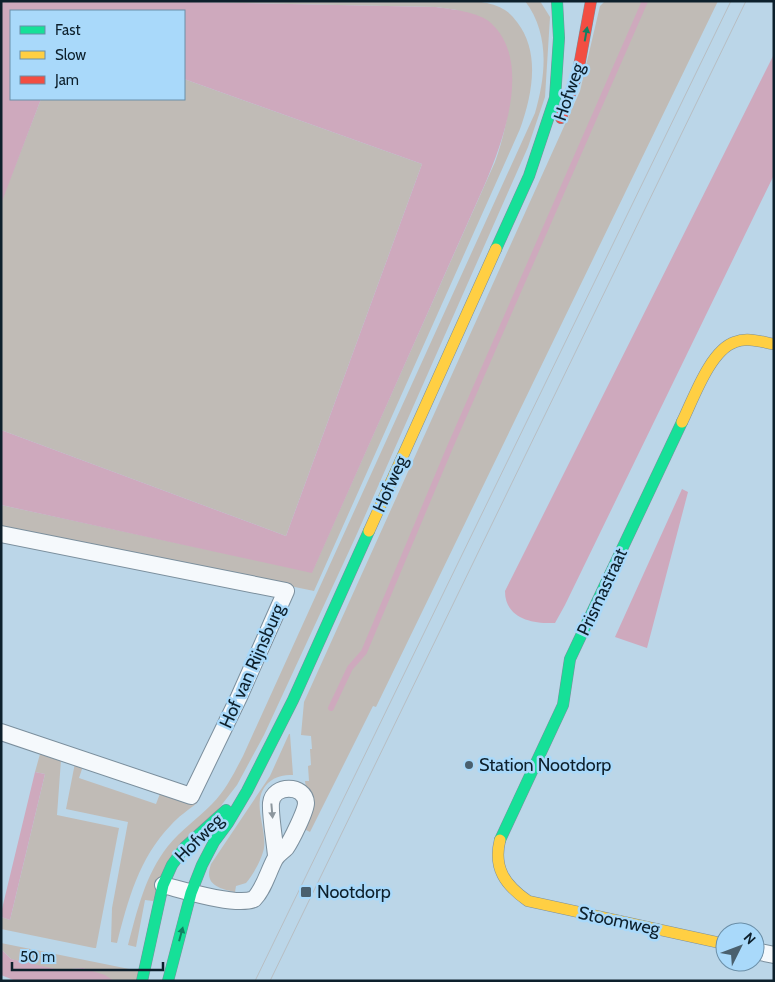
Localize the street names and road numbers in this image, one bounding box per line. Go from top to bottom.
street label: Hofweg [549,59,589,124]
street label: Hofweg [368,451,413,516]
street label: Prismastraat [572,545,632,639]
street label: Hof van Rijnsburg [215,600,290,732]
street label: Hofweg [170,809,228,867]
street label: Stoomweg [576,902,663,941]

